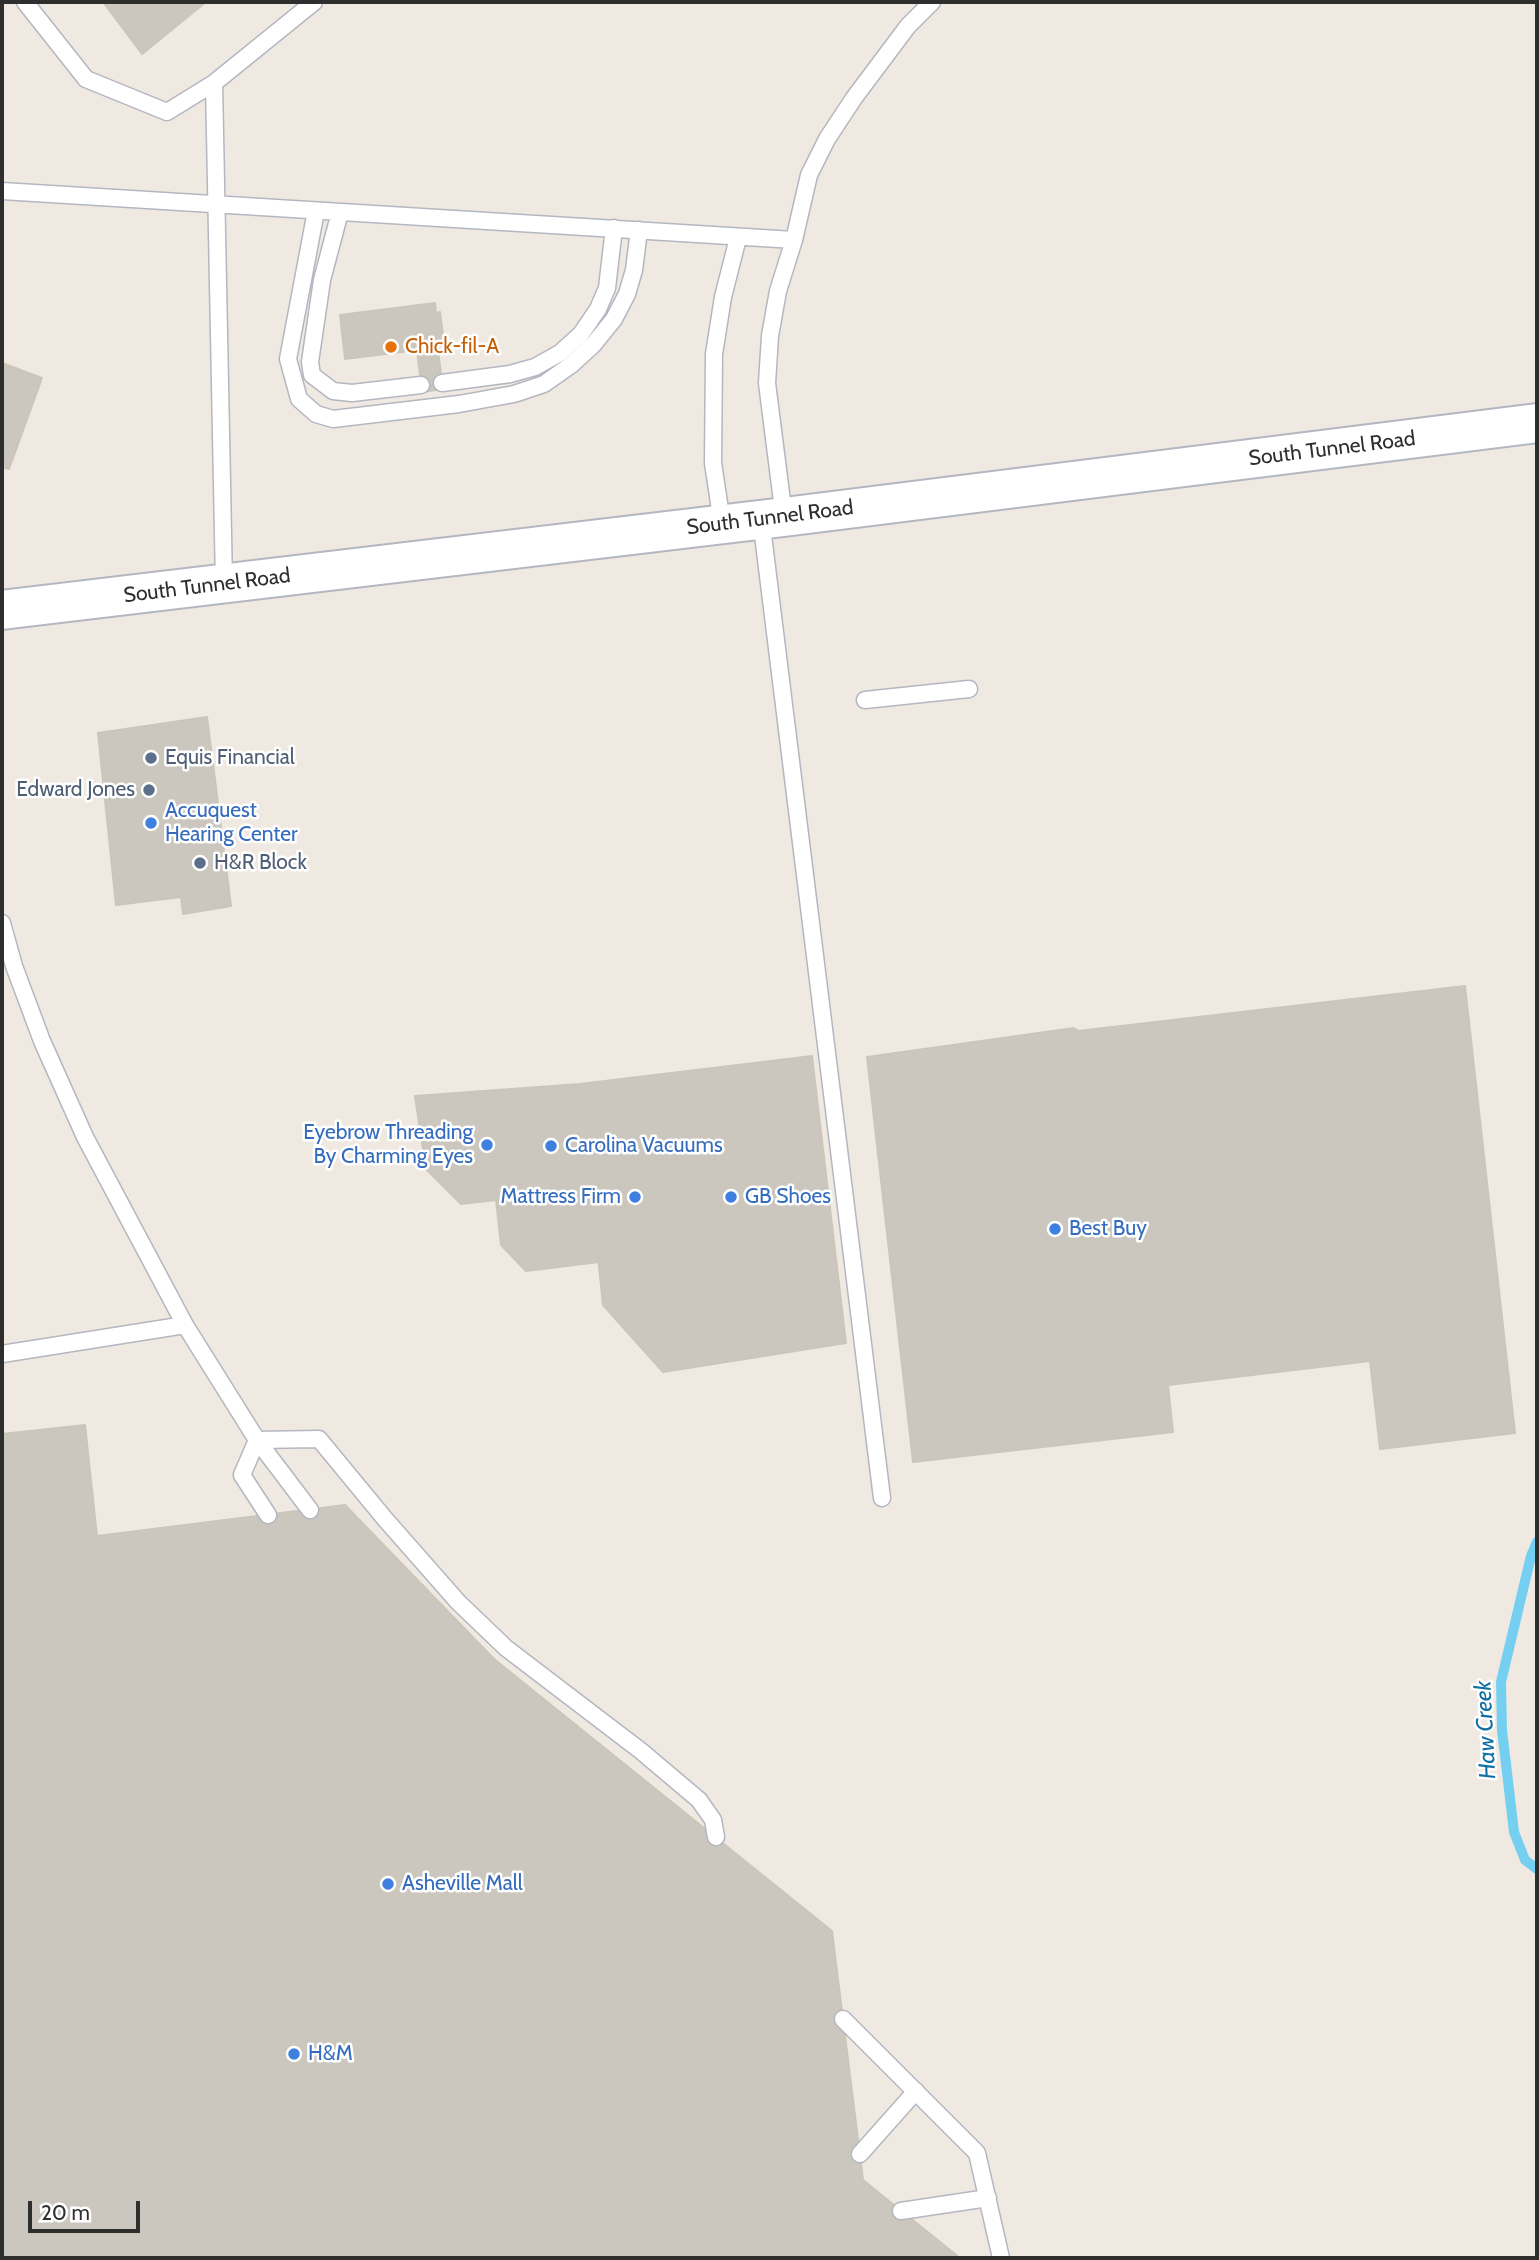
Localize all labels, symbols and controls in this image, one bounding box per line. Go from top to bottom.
place label: Chick-fil-A [405,334,499,360]
marker: Chick-fil-A [383,339,399,355]
street label: South Tunnel Road [1247,426,1417,472]
street label: South Tunnel Road [685,495,855,541]
street label: South Tunnel Road [122,563,292,609]
place label: Equis Financial [165,745,295,771]
marker: Equis Financial [143,750,159,766]
place label: Edward Jones [16,777,135,803]
marker: Edward Jones [141,782,157,798]
place label: Accuquest Hearing Center [165,798,298,848]
marker: Accuquest Hearing Center [143,815,159,831]
place label: H&R Block [214,850,307,876]
marker: H&R Block [192,855,208,871]
place label: Eyebrow Threading By Charming Eyes [303,1120,473,1170]
place label: Carolina Vacuums [565,1133,723,1159]
marker: Eyebrow Threading By Charming Eyes [479,1137,495,1153]
marker: Carolina Vacuums [543,1138,559,1154]
place label: Mattress Firm [500,1184,621,1210]
place label: GB Shoes [745,1184,831,1210]
marker: Mattress Firm [627,1189,643,1205]
marker: GB Shoes [723,1189,739,1205]
place label: Best Buy [1069,1216,1147,1242]
marker: Best Buy [1047,1221,1063,1237]
water label: Haw Creek [1470,1680,1502,1780]
place label: Asheville Mall [402,1871,523,1897]
marker: Asheville Mall [380,1876,396,1892]
place label: H&M [308,2041,353,2067]
marker: H&M [286,2046,302,2062]
scale bar [32,2186,144,2230]
text: 20 m [41,2200,90,2225]

